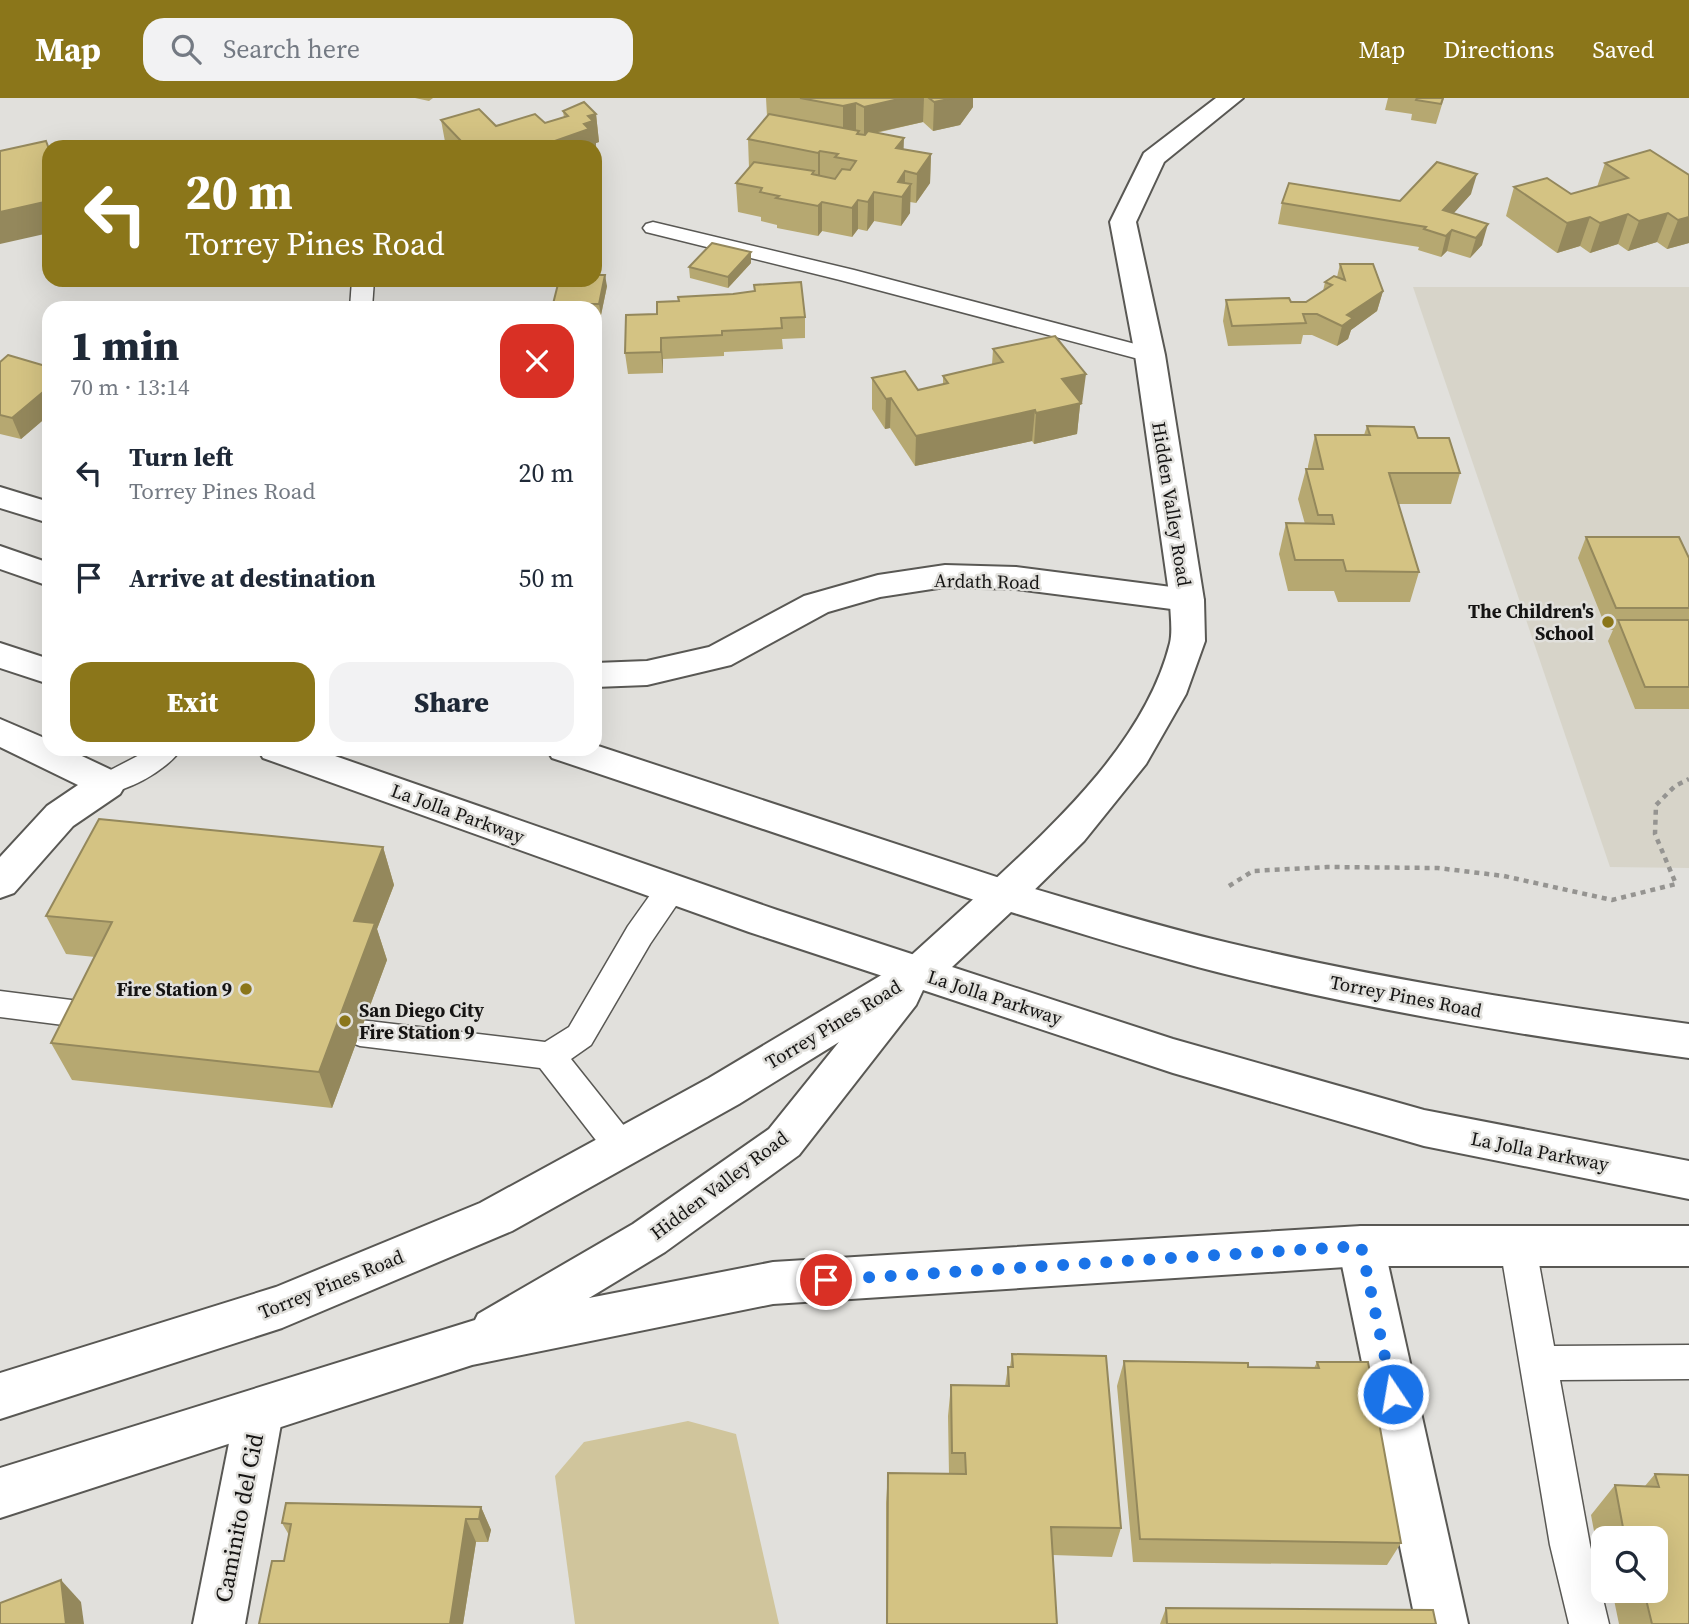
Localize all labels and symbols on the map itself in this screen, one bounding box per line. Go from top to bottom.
street label: Hidden Valley Road [1146,420,1198,588]
street label: Ardath Road [934,567,1040,595]
place label: The Children's School [1468,598,1594,646]
marker: The Children's School [1600,614,1616,630]
street label: La Jolla Parkway [388,777,528,849]
street label: La Jolla Parkway [924,963,1066,1031]
street label: Torrey Pines Road [1328,969,1484,1024]
street label: Torrey Pines Road [760,973,906,1075]
place label: Fire Station 9 [116,976,232,1002]
marker: Fire Station 9 [238,981,254,997]
place label: San Diego City Fire Station 9 [359,997,485,1045]
marker: San Diego City Fire Station 9 [337,1013,353,1029]
street label: Hidden Valley Road [645,1124,793,1245]
street label: La Jolla Parkway [1469,1125,1611,1177]
street label: Torrey Pines Road [255,1243,408,1325]
pin [796,1250,856,1310]
position arrow [1356,1357,1430,1431]
street label: Caminito del Cid [207,1431,271,1605]

